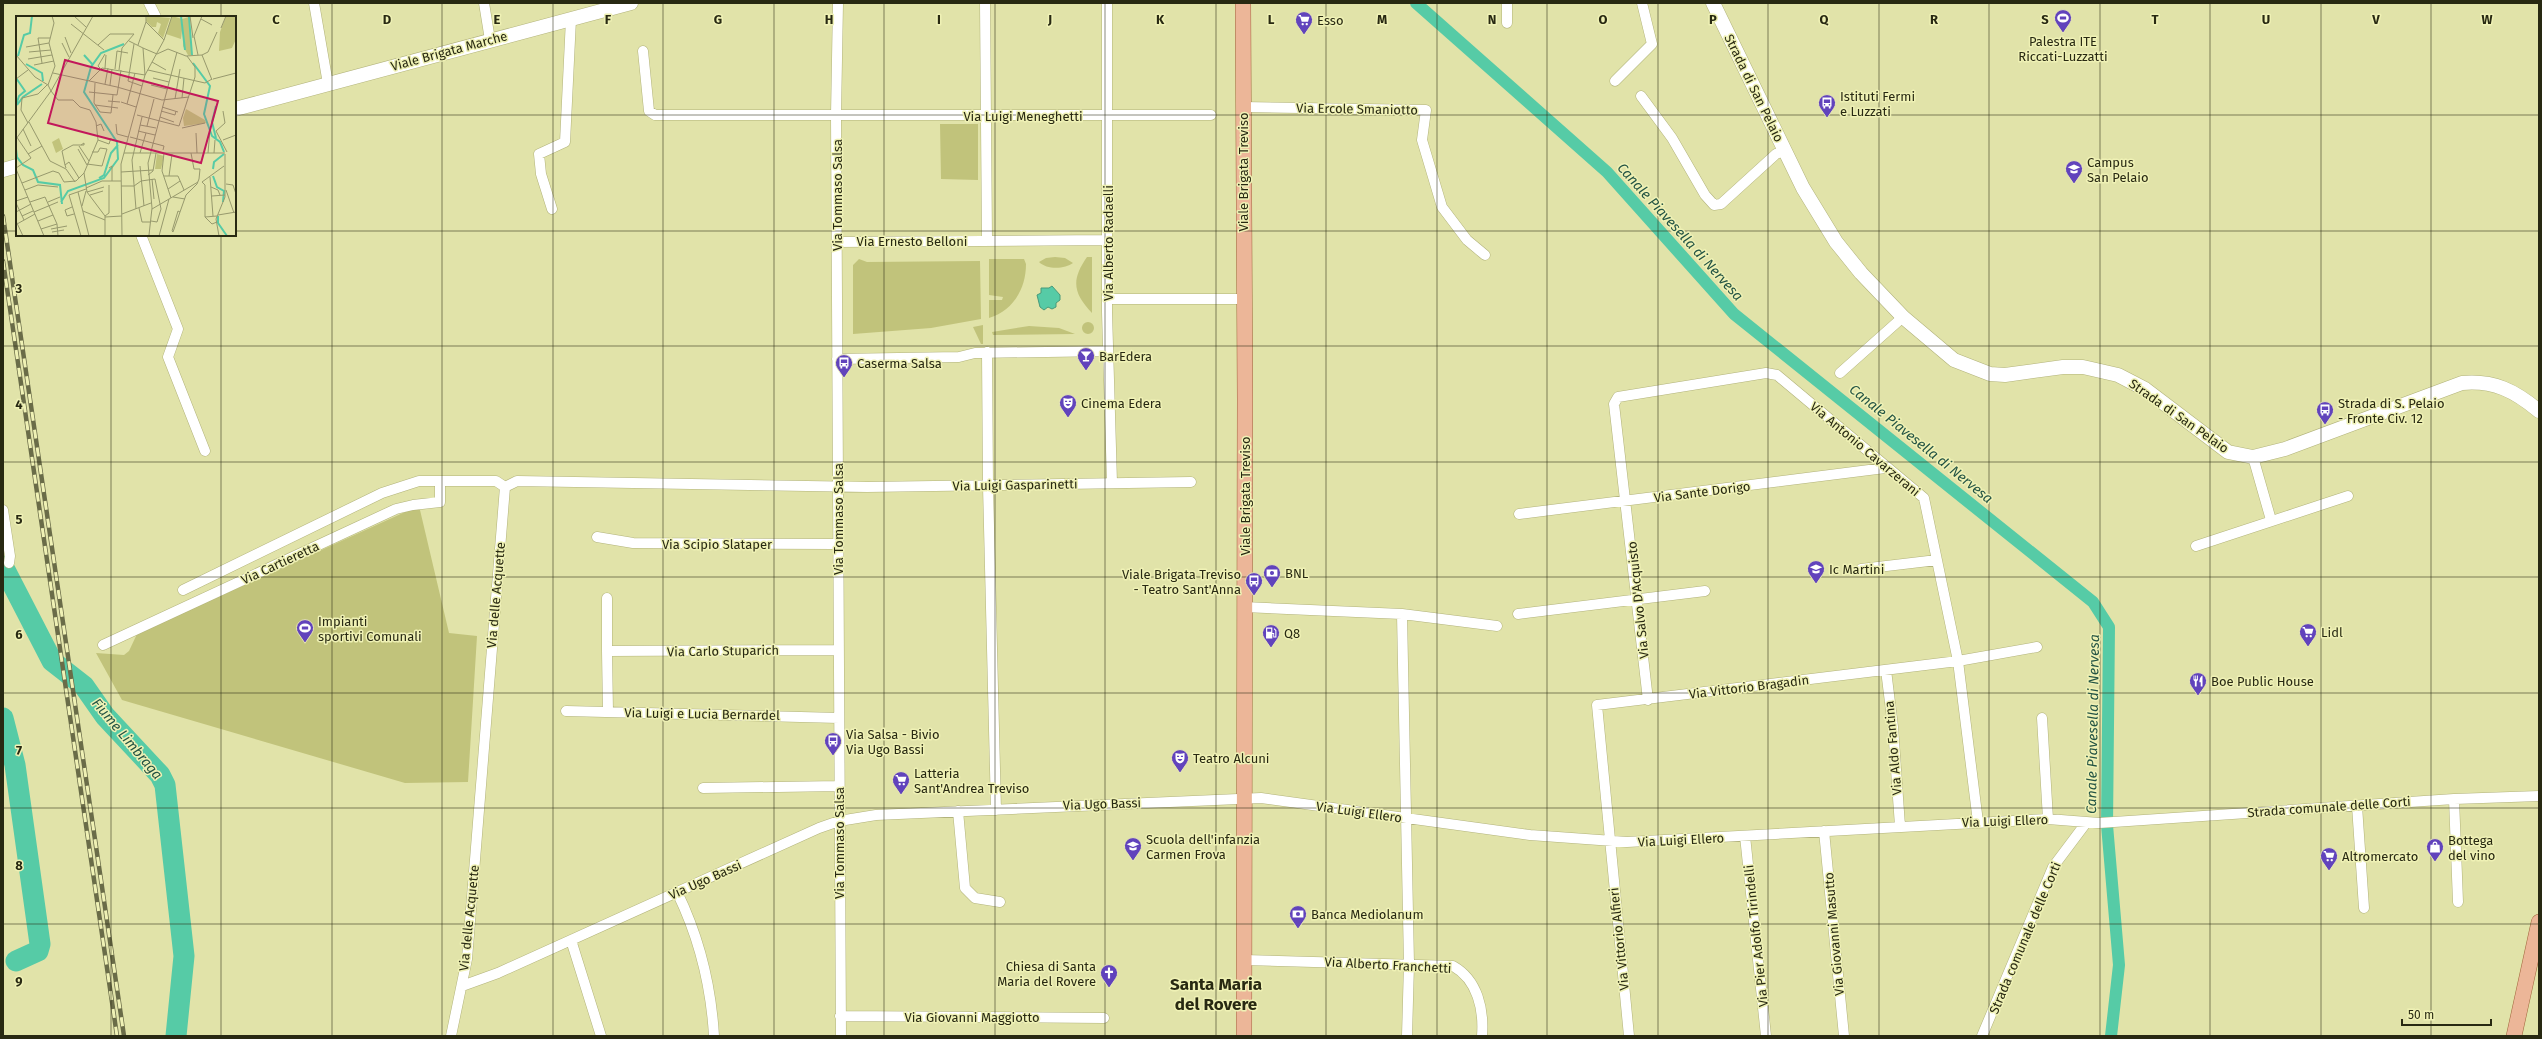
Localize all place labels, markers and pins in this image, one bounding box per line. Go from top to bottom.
sports icon: Palestra ITE Riccati-Luzzatti [2053,8,2073,33]
supermarket icon: Esso [1294,10,1314,35]
place label: Esso [1317,13,1344,28]
place label: Palestra ITE Riccati-Luzzatti [2018,34,2108,64]
place label: Istituti Fermi e Luzzati [1840,89,1915,119]
bus stop icon: Istituti Fermi e Luzzati [1817,93,1837,118]
place label: Campus San Pelaio [2087,155,2149,185]
school or university icon: Campus San Pelaio [2064,159,2084,184]
bar icon: BarEdera [1076,346,1096,371]
place label: BarEdera [1099,349,1152,364]
bus stop icon: Caserma Salsa [834,353,854,378]
place label: Caserma Salsa [857,356,942,371]
theatre icon: Cinema Edera [1058,393,1078,418]
place label: Cinema Edera [1081,396,1162,411]
place label: Strada di S. Pelaio - Fronte Civ. 12 [2338,396,2445,426]
bus stop icon: Strada di S. Pelaio - Fronte Civ. 12 [2315,400,2335,425]
school or university icon: Ic Martini [1806,559,1826,584]
place label: Ic Martini [1829,562,1884,577]
bank icon: BNL [1262,563,1282,588]
place label: BNL [1285,566,1309,581]
place label: Viale Brigata Treviso - Teatro Sant'Anna [1122,567,1241,597]
bus stop icon: Viale Brigata Treviso - Teatro Sant'Anna [1244,571,1264,596]
place label: Impianti sportivi Comunali [318,614,422,644]
sports icon: Impianti sportivi Comunali [295,618,315,643]
supermarket icon: Lidl [2298,622,2318,647]
fuel station icon: Q8 [1261,623,1281,648]
place label: Lidl [2321,625,2343,640]
place label: Q8 [1284,626,1300,641]
restaurant icon: Boe Public House [2188,671,2208,696]
place label: Boe Public House [2211,674,2314,689]
place label: Via Salsa - Bivio Via Ugo Bassi [846,727,940,757]
bus stop icon: Via Salsa - Bivio Via Ugo Bassi [823,731,843,756]
theatre icon: Teatro Alcuni [1170,748,1190,773]
place label: Teatro Alcuni [1193,751,1270,766]
place label: Latteria Sant'Andrea Treviso [914,766,1029,796]
supermarket icon: Latteria Sant'Andrea Treviso [891,770,911,795]
place label: Scuola dell'infanzia Carmen Frova [1146,832,1260,862]
place label: Bottega del vino [2448,833,2495,863]
school or university icon: Scuola dell'infanzia Carmen Frova [1123,836,1143,861]
shop icon: Bottega del vino [2425,837,2445,862]
supermarket icon: Altromercato [2319,846,2339,871]
place label: Altromercato [2342,849,2418,864]
bank icon: Banca Mediolanum [1288,904,1308,929]
place label: Banca Mediolanum [1311,907,1424,922]
place label: Chiesa di Santa Maria del Rovere [997,959,1096,989]
church icon: Chiesa di Santa Maria del Rovere [1099,963,1119,988]

